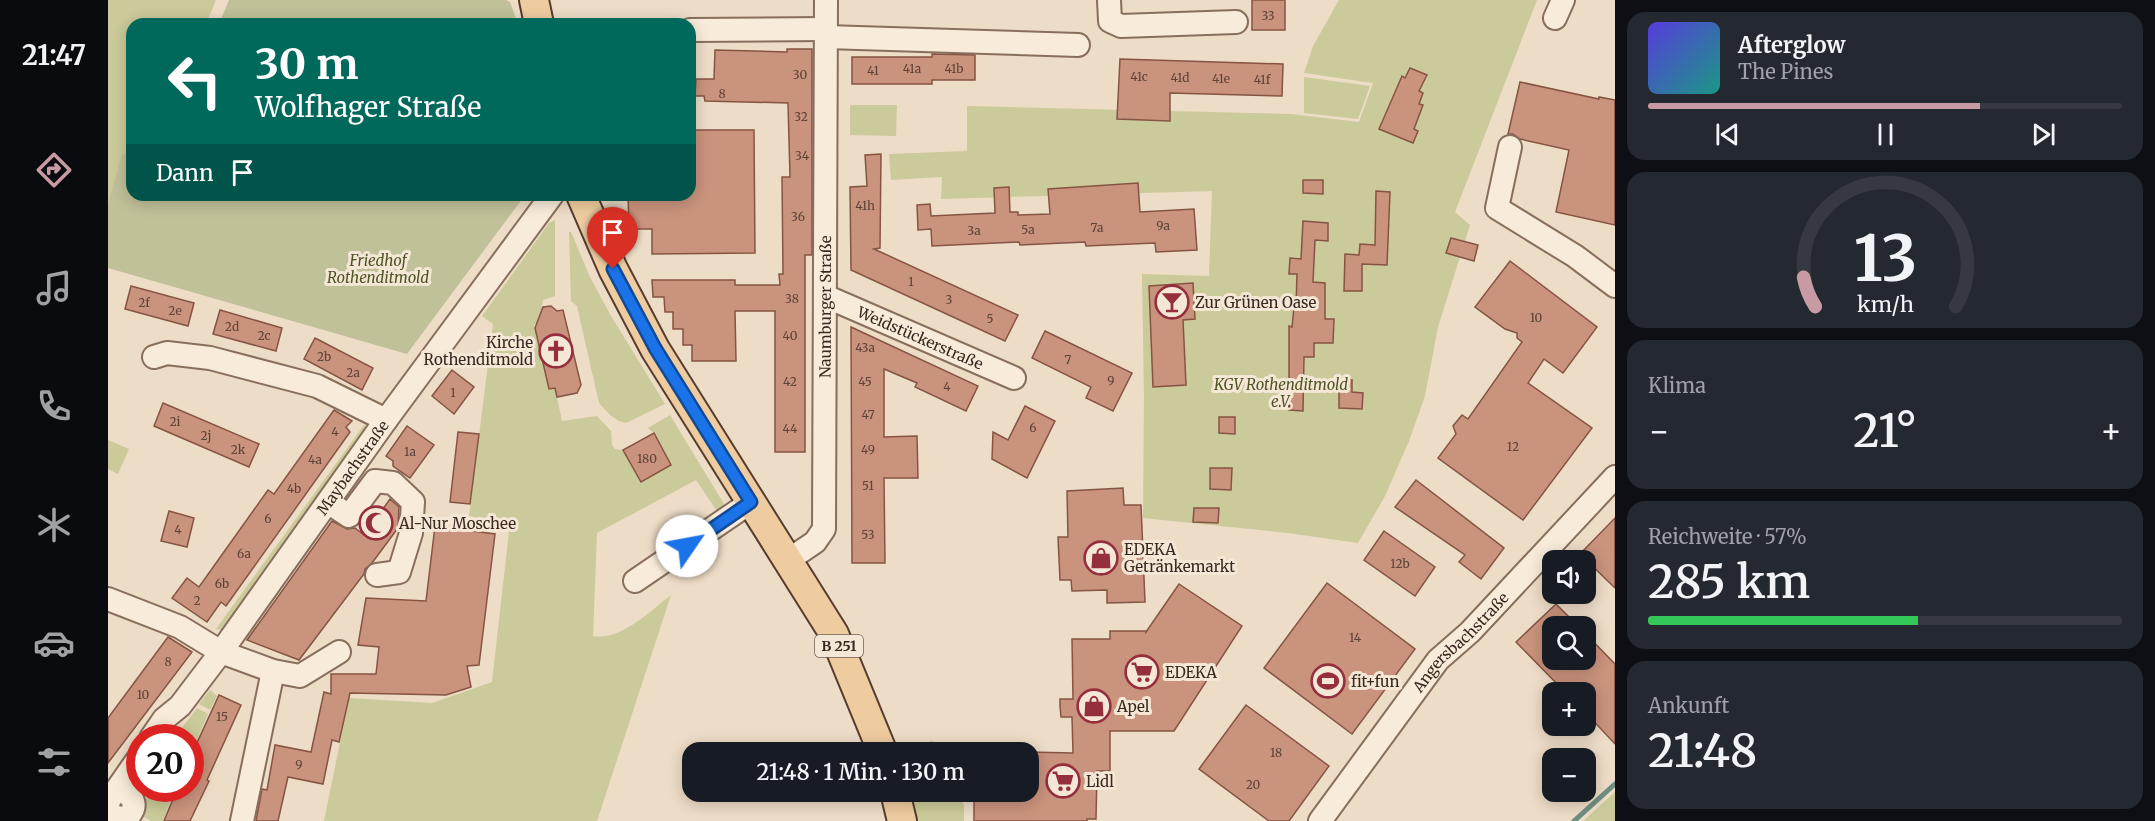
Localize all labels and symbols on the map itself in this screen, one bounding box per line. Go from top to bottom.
house number: 33 [1261,8,1275,23]
house number: 41a [903,61,922,76]
house number: 41b [945,61,963,76]
house number: 41 [867,63,880,78]
house number: 30 [793,67,807,82]
house number: 41c [1130,69,1148,84]
house number: 41d [1171,70,1189,85]
house number: 41e [1212,71,1230,86]
house number: 41f [1254,72,1271,87]
house number: 8 [718,86,726,101]
house number: 32 [794,109,808,124]
house number: 34 [795,148,810,163]
house number: 41h [855,198,875,213]
pin [587,207,638,269]
house number: 36 [791,209,805,224]
house number: 9a [1156,218,1170,233]
house number: 7a [1091,220,1104,235]
house number: 5a [1021,222,1035,237]
house number: 3a [967,223,981,238]
street label: Naumburger Straße [815,235,835,378]
park label: Friedhof Rothenditmold [327,251,429,287]
house number: 1 [908,274,914,289]
bar icon: Zur Grünen Oase [1154,284,1190,320]
house number: 38 [785,291,799,306]
house number: 3 [946,292,953,307]
place label: Zur Grünen Oase [1195,293,1316,312]
house number: 2f [138,295,150,310]
street label: Weidstückerstraße [854,301,986,373]
house number: 2e [168,303,182,318]
house number: 10 [1530,310,1543,325]
house number: 5 [986,311,994,326]
house number: 2d [225,319,239,334]
house number: 2c [257,328,271,343]
house number: 40 [783,328,798,343]
place label: Kirche Rothenditmold [424,333,533,369]
church icon: Kirche Rothenditmold [538,333,574,369]
house number: 43a [855,340,875,355]
house number: 2b [317,349,331,364]
house number: 7 [1065,352,1072,367]
house number: 2a [346,365,360,380]
house number: 9 [1107,373,1115,388]
house number: 42 [783,374,797,389]
house number: 45 [858,374,872,389]
park label: KGV Rothenditmold e.V. [1213,375,1348,411]
house number: 4 [943,379,951,394]
house number: 1 [450,385,456,400]
house number: 47 [861,407,875,422]
house number: 2i [170,414,181,429]
street label: Maybachstraße [312,416,392,518]
house number: 6 [1029,420,1037,435]
house number: 44 [783,421,798,436]
house number: 4 [331,424,339,439]
house number: 2j [201,428,211,443]
house number: 12 [1507,439,1519,454]
house number: 2k [231,442,246,457]
house number: 49 [861,442,875,457]
house number: 1a [404,444,416,459]
house number: 180 [637,451,657,466]
house number: 4a [308,452,323,467]
house number: 51 [862,478,874,493]
house number: 4b [287,481,301,496]
mosque icon: Al-Nur Moschee [358,505,394,541]
house number: 6 [264,511,272,526]
place label: Al-Nur Moschee [398,514,516,533]
position arrow [655,514,719,578]
house number: 4 [174,522,182,537]
house number: 53 [861,527,875,542]
shop icon: EDEKA Getränkemarkt [1083,540,1119,576]
place label: EDEKA Getränkemarkt [1124,540,1235,576]
house number: 6a [237,546,252,561]
house number: 12b [1390,556,1410,571]
house number: 6b [215,576,229,591]
street label: Angersbachstraße [1408,588,1512,696]
house number: 2 [193,593,201,608]
house number: 14 [1349,630,1362,645]
road number: B 251 [815,635,863,657]
house number: 8 [164,654,172,669]
supermarket icon: EDEKA [1124,654,1160,690]
place label: EDEKA [1165,663,1217,682]
sports icon: fit+fun [1310,663,1346,699]
place label: fit+fun [1351,672,1399,691]
house number: 10 [137,687,150,702]
shop icon: Apel [1076,688,1112,724]
place label: Apel [1116,697,1150,716]
house number: 15 [216,709,228,724]
speed limit sign: 20 [126,724,204,802]
house number: 18 [1270,745,1282,760]
house number: 9 [295,757,303,772]
supermarket icon: Lidl [1045,763,1081,799]
place label: Lidl [1086,772,1114,791]
house number: 20 [1246,777,1261,792]

